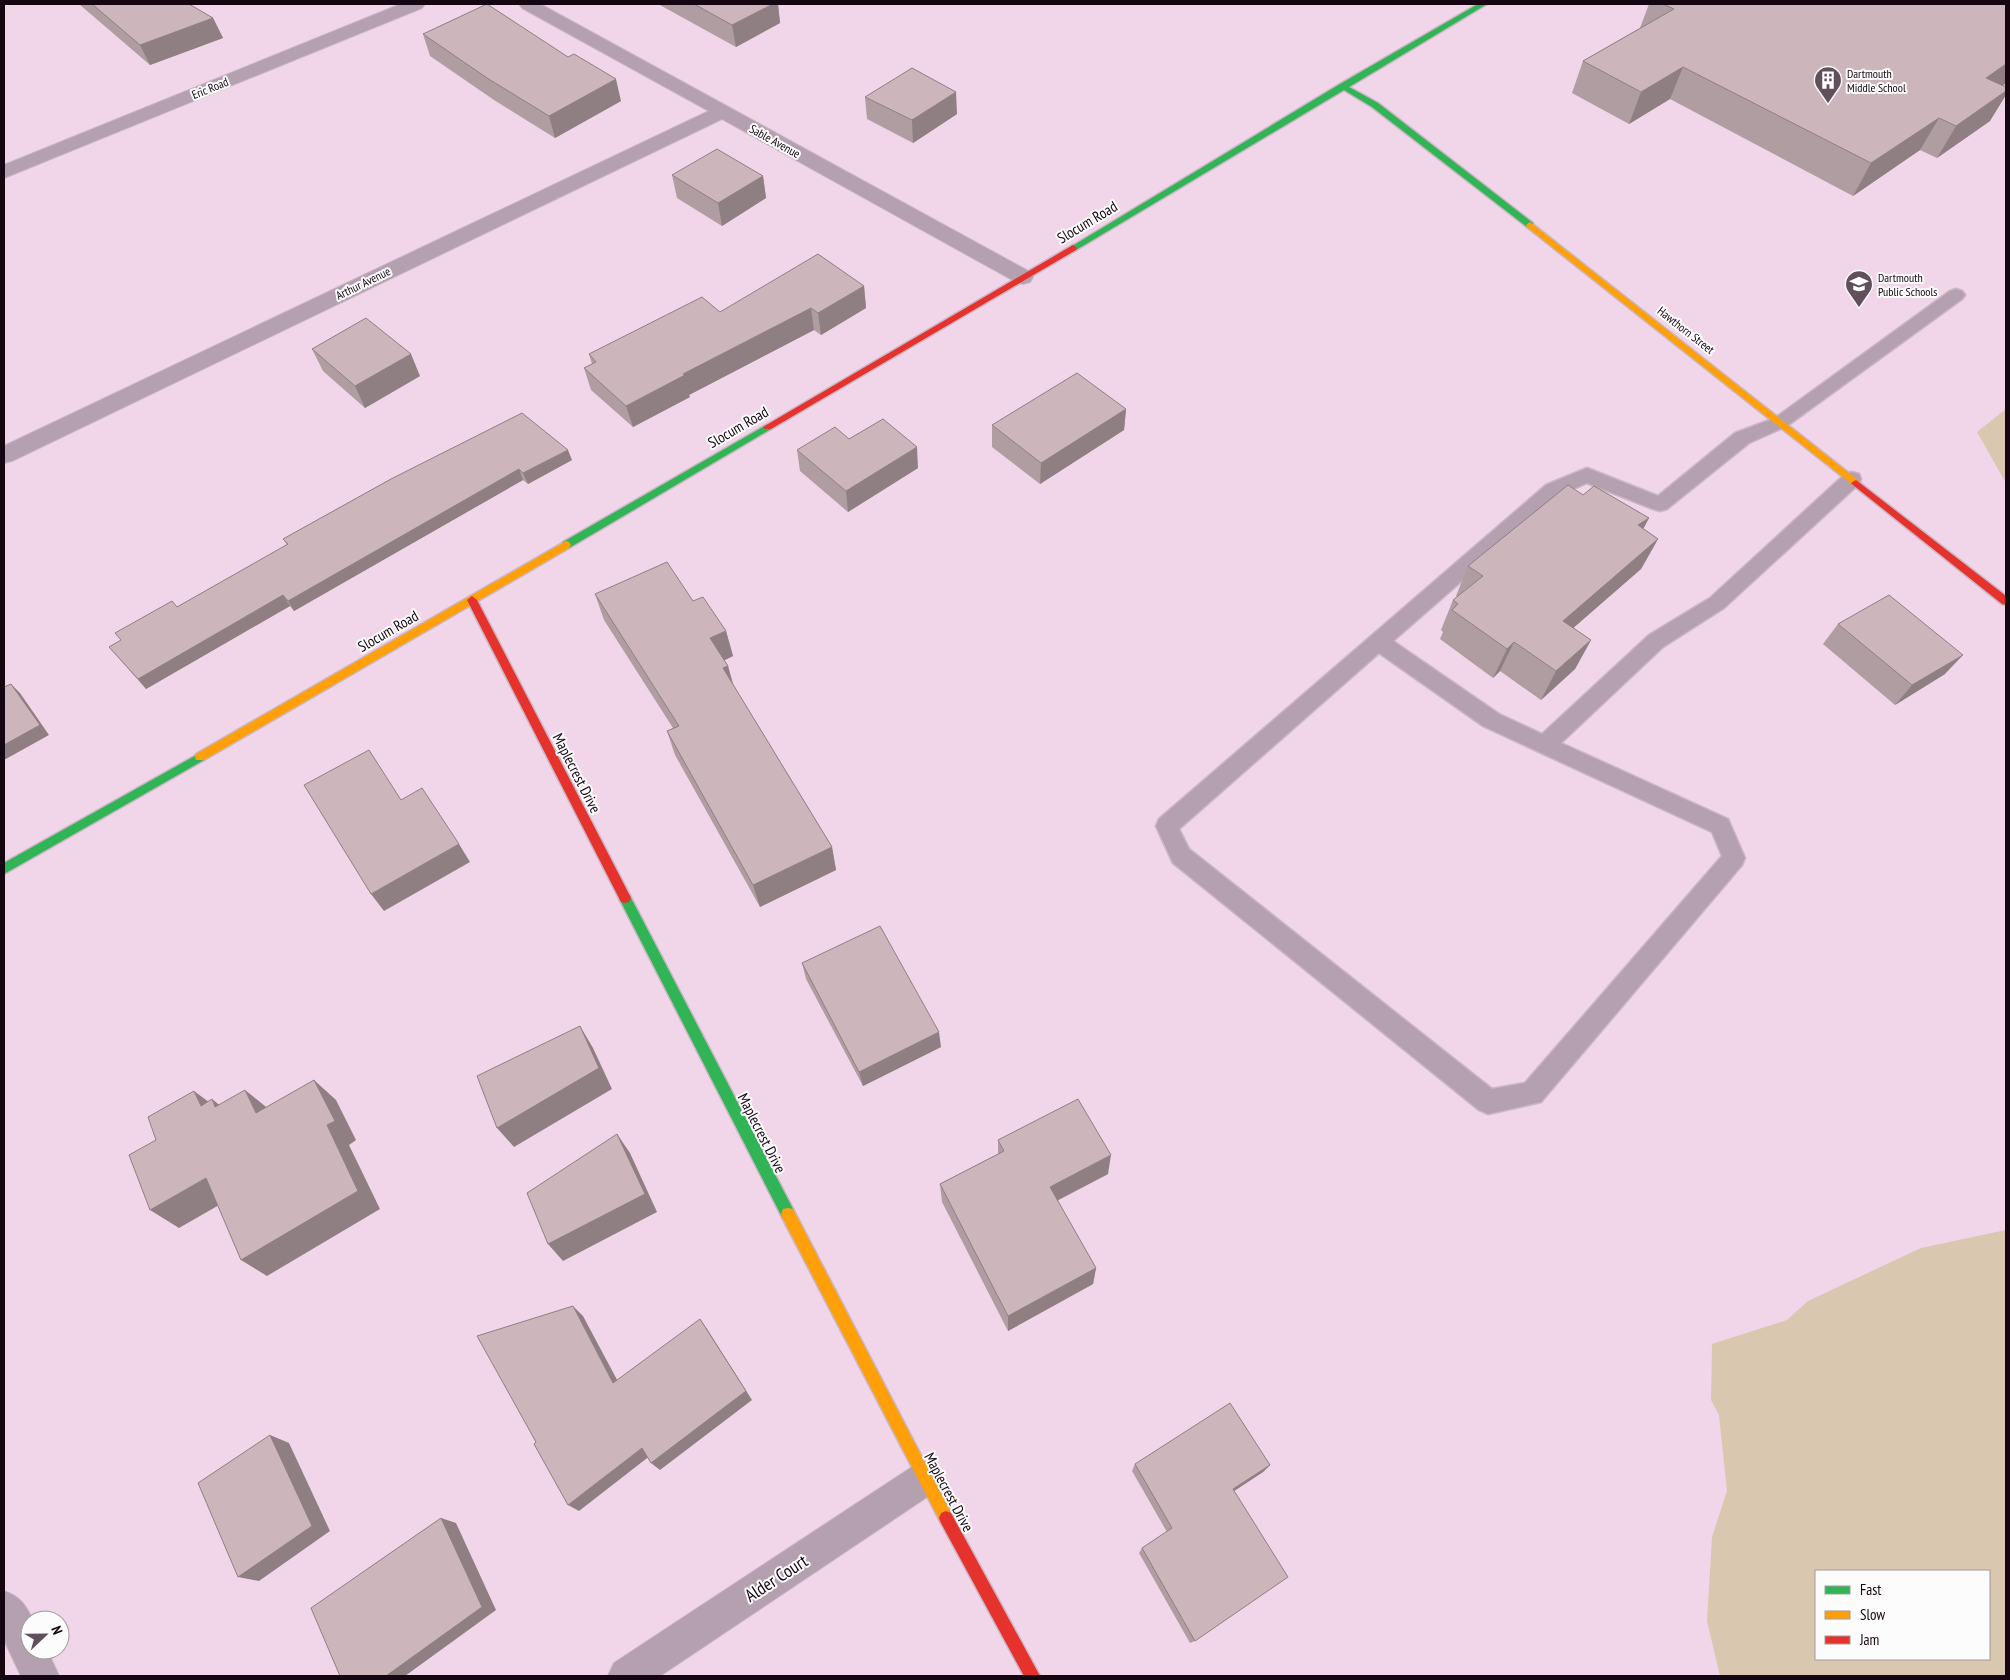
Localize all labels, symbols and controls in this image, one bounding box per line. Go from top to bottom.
building icon: Dartmouth Middle School [1813,65,1843,104]
place label: Dartmouth Middle School [1847,66,1906,95]
street label: Eric Road [190,74,230,102]
street label: Sable Avenue [747,121,803,161]
street label: Slocum Road [1053,197,1121,247]
street label: Arthur Avenue [333,263,393,303]
school or university icon: Dartmouth Public Schools [1844,269,1874,308]
place label: Dartmouth Public Schools [1878,270,1937,299]
street label: Hawthorn Street [1655,303,1718,357]
street label: Slocum Road [704,402,772,452]
street label: Slocum Road [354,606,422,656]
street label: Maplecrest Drive [549,730,605,816]
street label: Maplecrest Drive [734,1090,790,1176]
street label: Maplecrest Drive [920,1449,978,1535]
street label: Alder Court [740,1549,812,1607]
legend [1815,1570,1990,1660]
text: Fast [1860,1580,1881,1599]
text: Slow [1860,1605,1885,1624]
north arrow [20,1610,70,1660]
text: N [47,1623,67,1637]
text: Jam [1859,1630,1879,1649]

